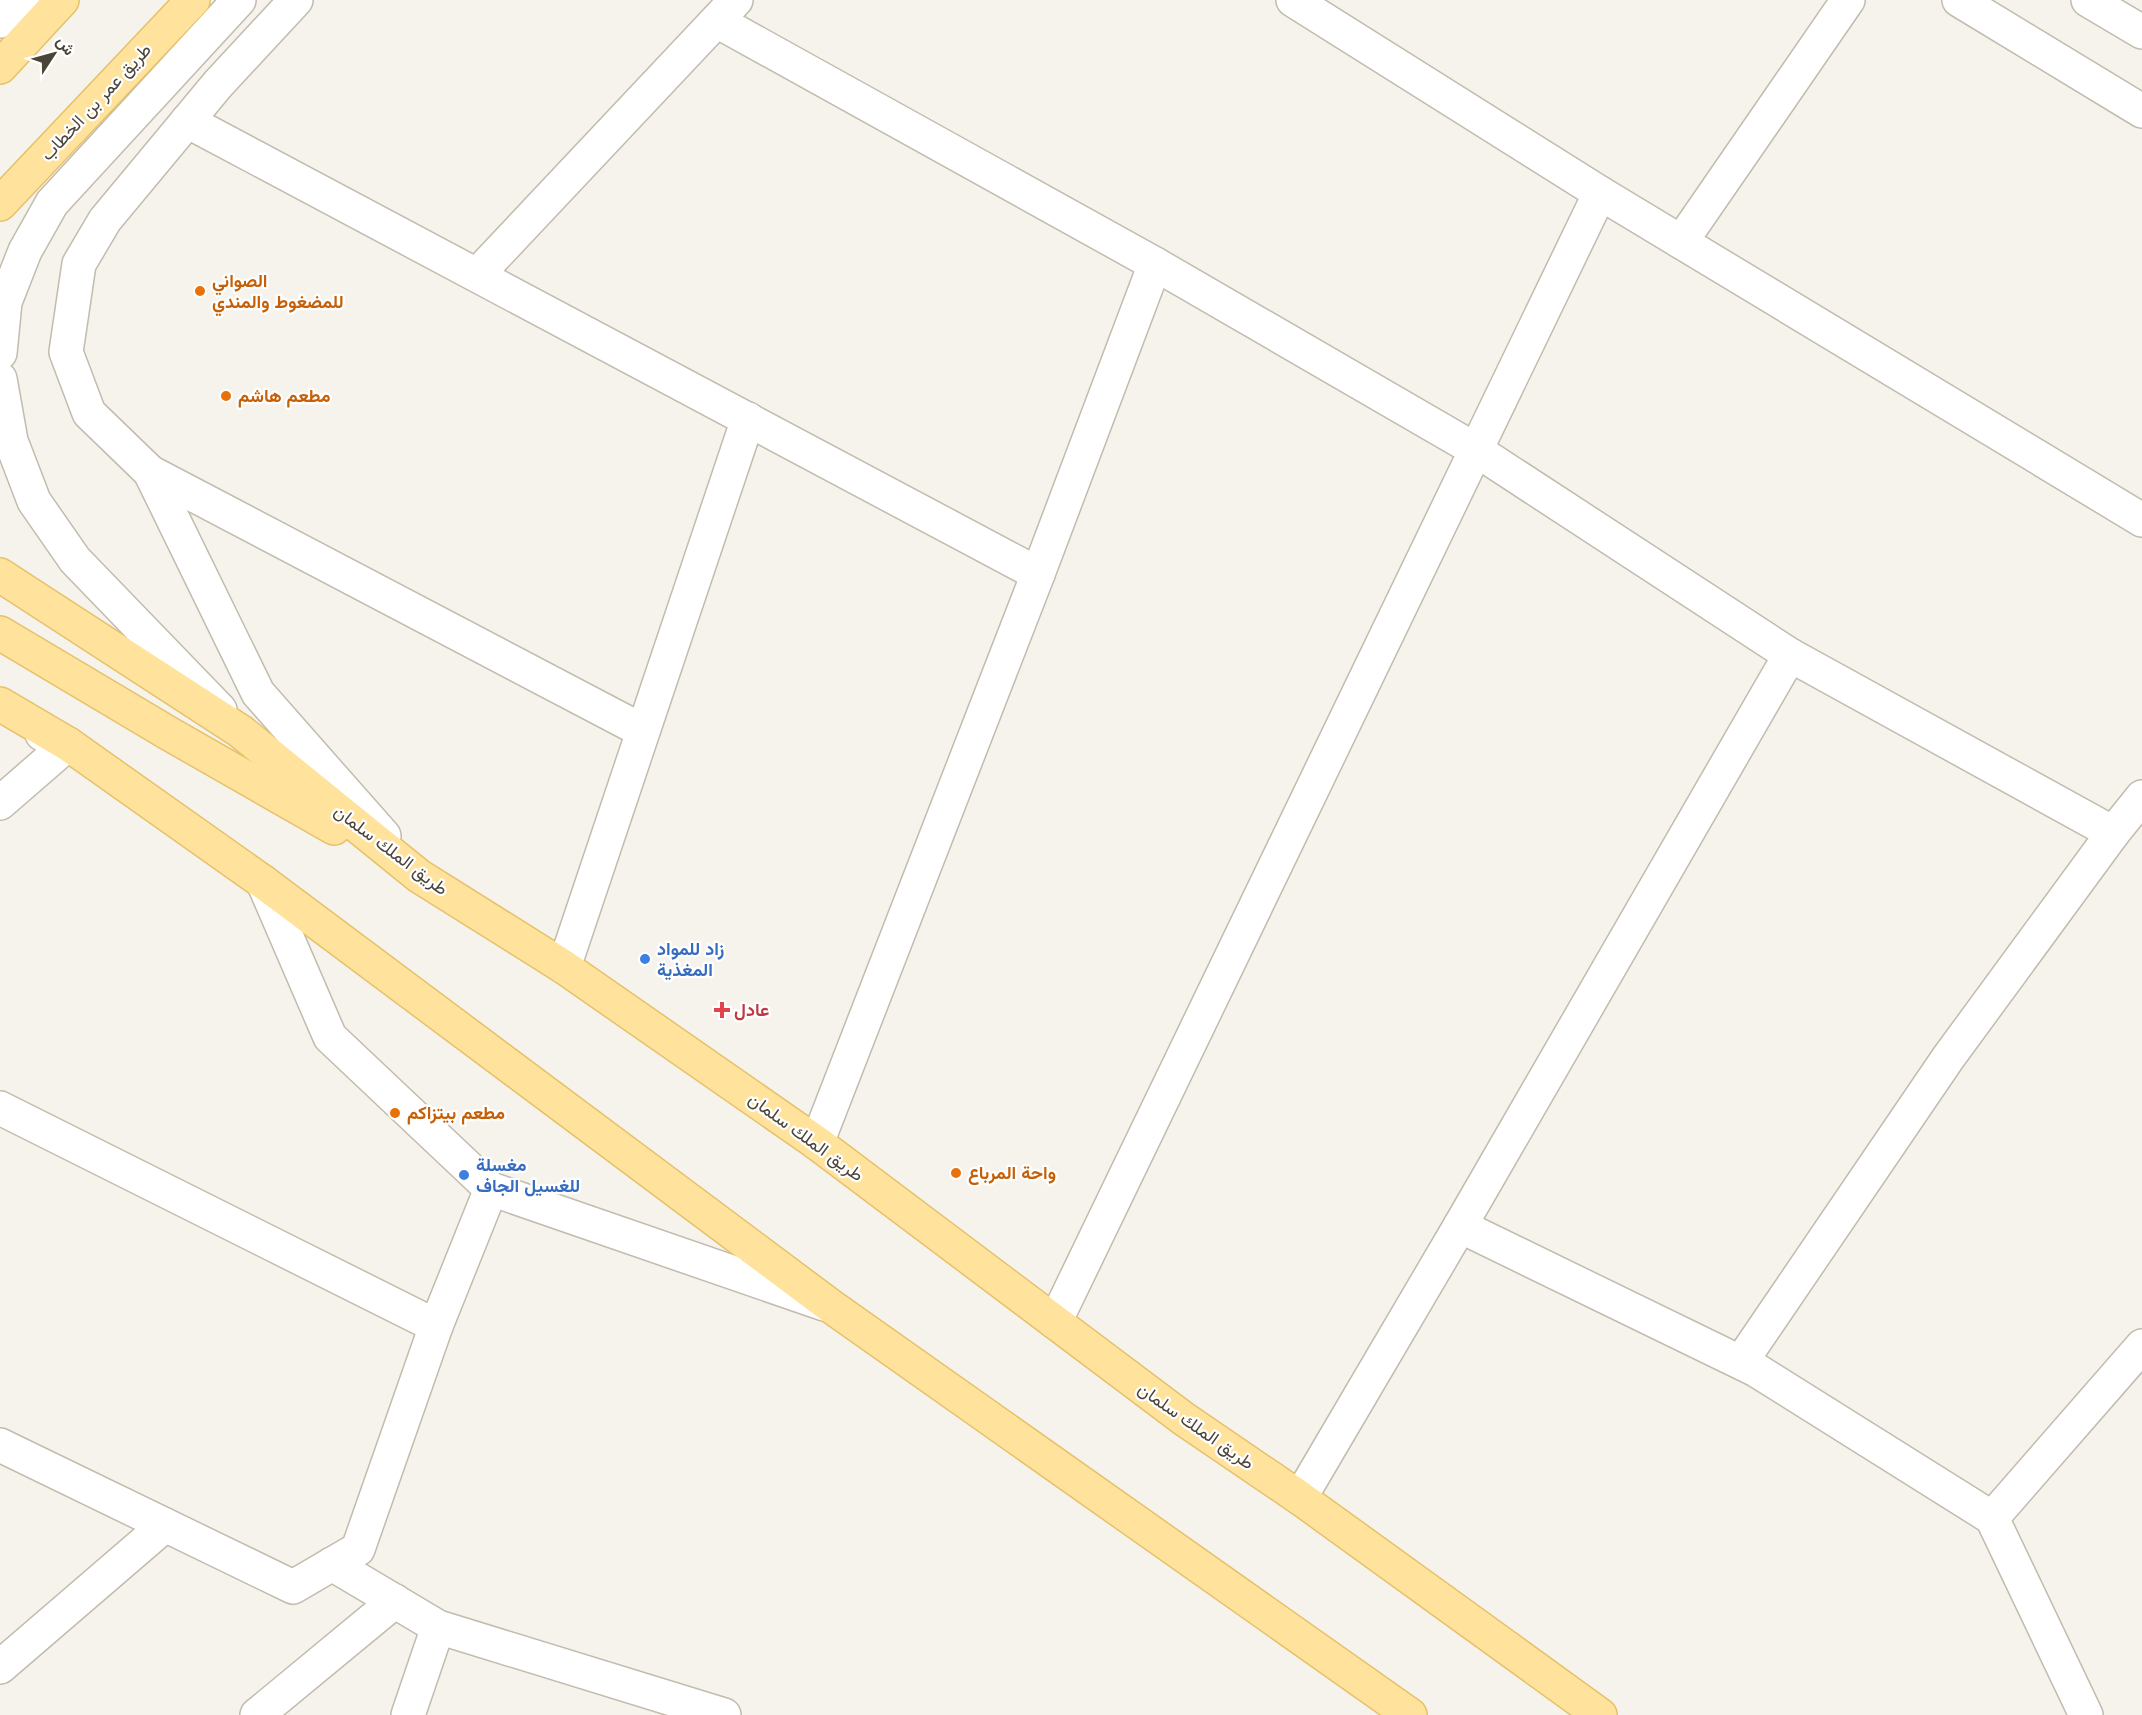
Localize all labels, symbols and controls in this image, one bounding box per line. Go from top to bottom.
north arrow [24,24,84,84]
text: ش [52,33,78,59]
street label: طريق عمر بن الخطاب [37,39,156,165]
place label: الصواني للمضغوط والمندي [212,271,344,317]
marker: الصواني للمضغوط والمندي [193,284,207,298]
place label: مطعم هاشم [238,386,331,408]
marker: مطعم هاشم [219,389,233,403]
street label: طريق الملك سلمان [330,801,452,900]
place label: زاد للمواد المغذية [657,939,724,981]
marker: زاد للمواد المغذية [638,952,652,966]
place label: عادل [734,1000,769,1021]
marker: عادل [715,1003,729,1017]
street label: طريق الملك سلمان [744,1089,867,1186]
place label: مطعم بيتزاكم [407,1103,505,1125]
marker: مطعم بيتزاكم [388,1106,402,1120]
place label: مغسلة للغسيل الجاف [476,1155,580,1197]
place label: واحة المرباع [968,1163,1056,1185]
marker: واحة المرباع [949,1166,963,1180]
marker: مغسلة للغسيل الجاف [457,1168,471,1182]
street label: طريق الملك سلمان [1134,1378,1258,1474]

